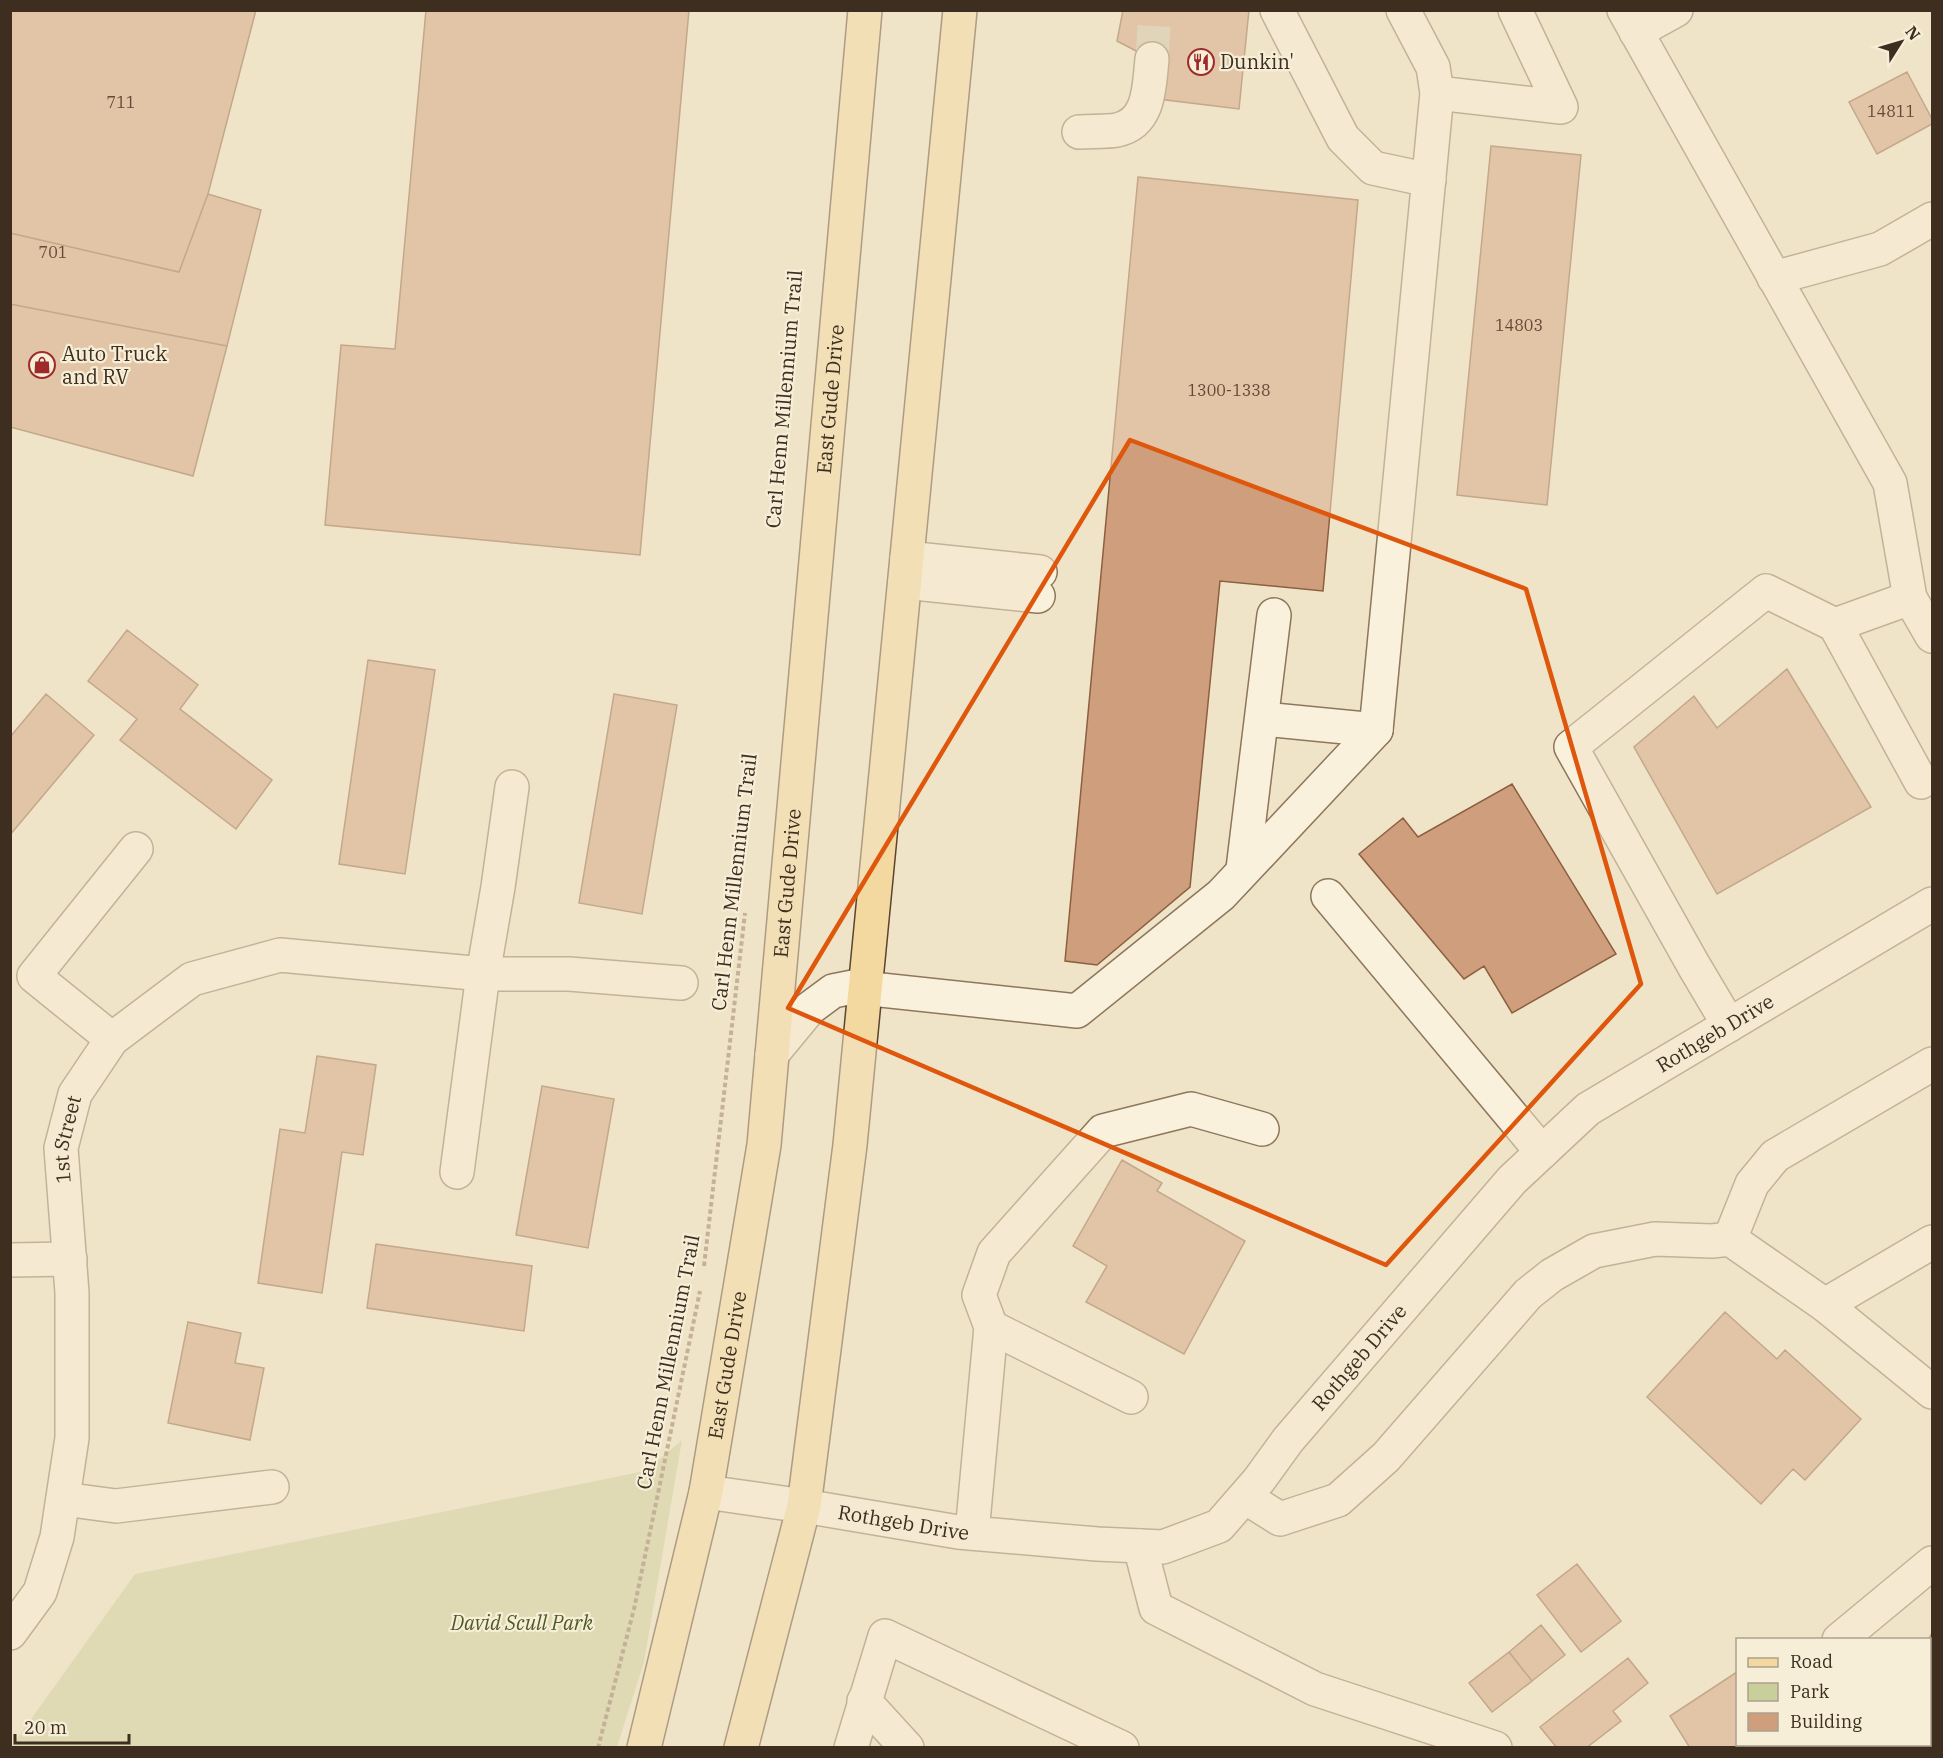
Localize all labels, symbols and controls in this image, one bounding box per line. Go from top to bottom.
north arrow [1871,12,1931,72]
text: N [1901,22,1925,44]
restaurant icon: Dunkin' [1186,47,1216,77]
place label: Dunkin' [1220,48,1294,75]
house number: 711 [107,92,135,112]
house number: 14811 [1867,101,1915,121]
house number: 701 [39,242,67,262]
street label: Carl Henn Millennium Trail [759,269,808,529]
house number: 14803 [1495,315,1543,335]
street label: East Gude Drive [810,323,850,475]
place label: Auto Truck and RV [62,340,167,390]
shop icon: Auto Truck and RV [27,350,57,380]
house number: 1300-1338 [1187,380,1271,400]
street label: Carl Henn Millennium Trail [704,752,763,1012]
street label: East Gude Drive [767,807,807,959]
street label: Rothgeb Drive [1651,987,1779,1078]
street label: 1st Street [47,1092,87,1185]
street label: Carl Henn Millennium Trail [630,1232,705,1492]
street label: East Gude Drive [701,1289,752,1441]
street label: Rothgeb Drive [1305,1298,1412,1416]
street label: Rothgeb Drive [836,1498,970,1546]
park label: David Scull Park [450,1609,594,1636]
legend [1736,1638,1931,1746]
text: Road [1790,1650,1833,1673]
text: Park [1790,1680,1830,1703]
scale bar [15,1707,129,1745]
text: Building [1790,1710,1862,1733]
text: 20 m [24,1716,67,1739]

